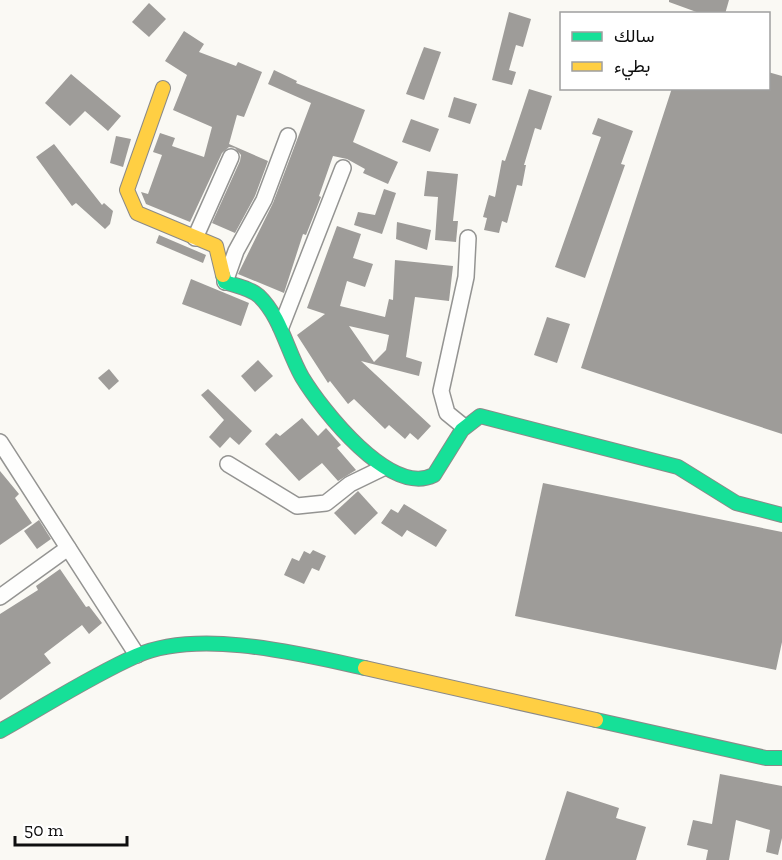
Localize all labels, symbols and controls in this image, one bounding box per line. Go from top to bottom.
legend [560,12,770,90]
text: سالك [614,25,654,47]
text: بطيء [614,55,650,81]
scale bar [15,809,128,847]
text: 50 m [24,819,64,841]

